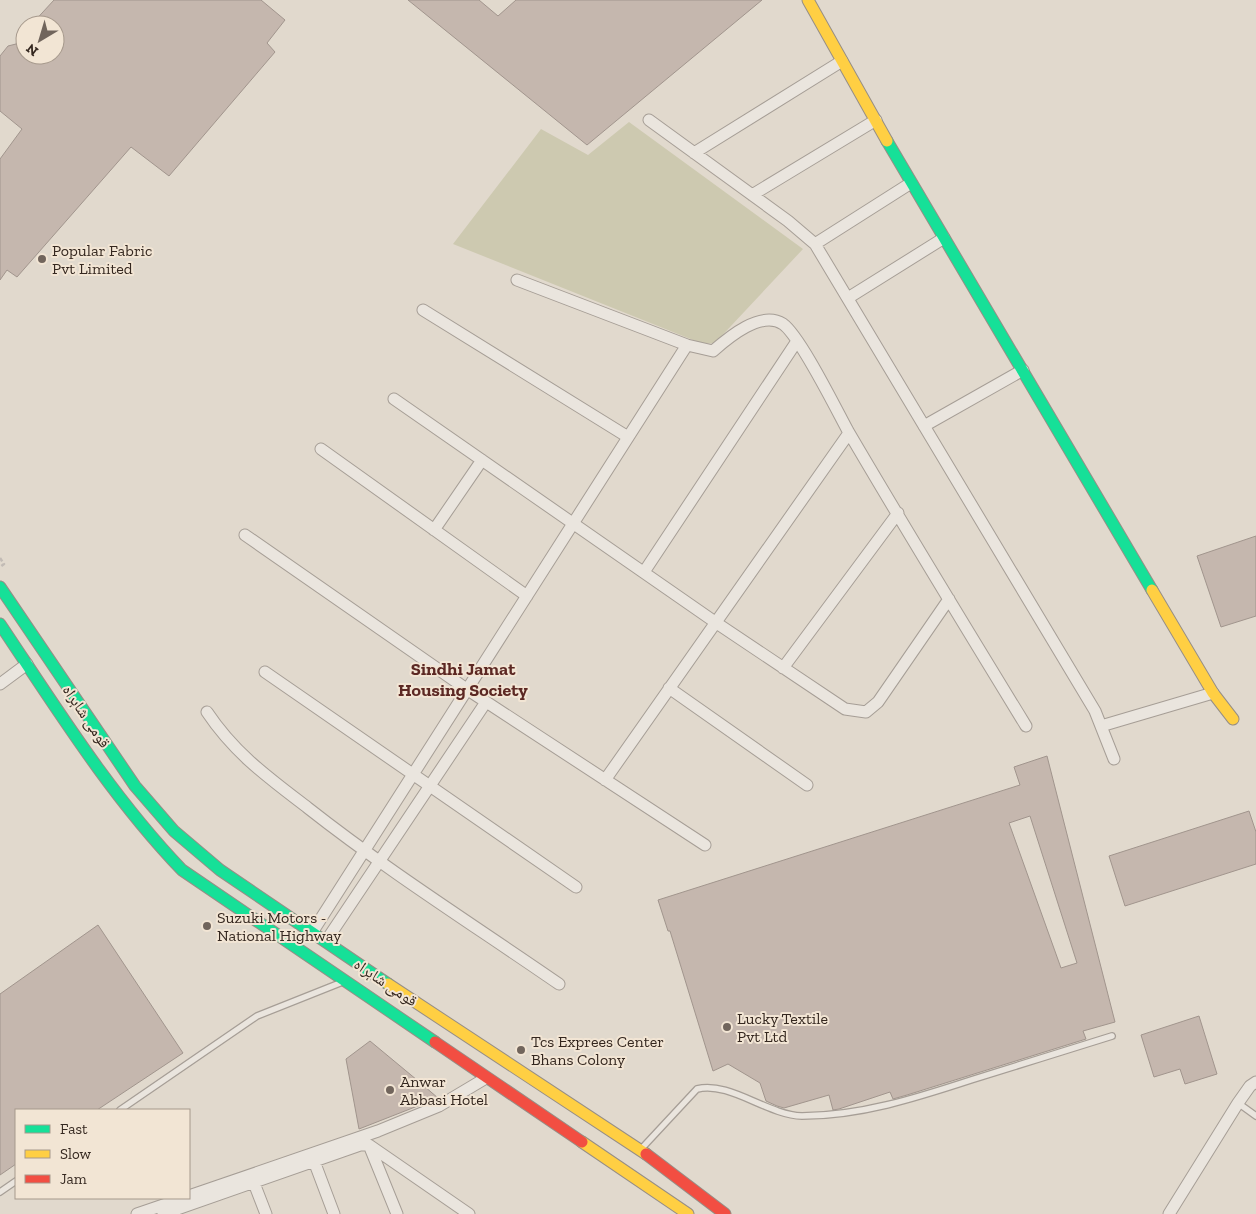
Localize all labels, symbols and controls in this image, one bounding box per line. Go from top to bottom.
north arrow [15,15,65,65]
text: N [23,40,42,60]
place label: Popular Fabric Pvt Limited [52,241,152,278]
marker: Popular Fabric Pvt Limited [36,253,48,265]
district label: Sindhi Jamat Housing Society [398,658,528,701]
street label: قومی شاہراہ [58,681,115,752]
place label: Suzuki Motors - National Highway [217,908,342,945]
marker: Suzuki Motors - National Highway [201,920,213,932]
street label: قومی شاہراہ [350,954,421,1011]
place label: Lucky Textile Pvt Ltd [737,1009,828,1046]
marker: Lucky Textile Pvt Ltd [721,1021,733,1033]
place label: Tcs Exprees Center Bhans Colony [531,1032,664,1069]
marker: Tcs Exprees Center Bhans Colony [515,1044,527,1056]
place label: Anwar Abbasi Hotel [400,1072,488,1109]
marker: Anwar Abbasi Hotel [384,1084,396,1096]
legend [15,1109,190,1199]
text: Fast [60,1120,88,1138]
text: Slow [60,1145,92,1163]
text: Jam [60,1170,87,1188]

